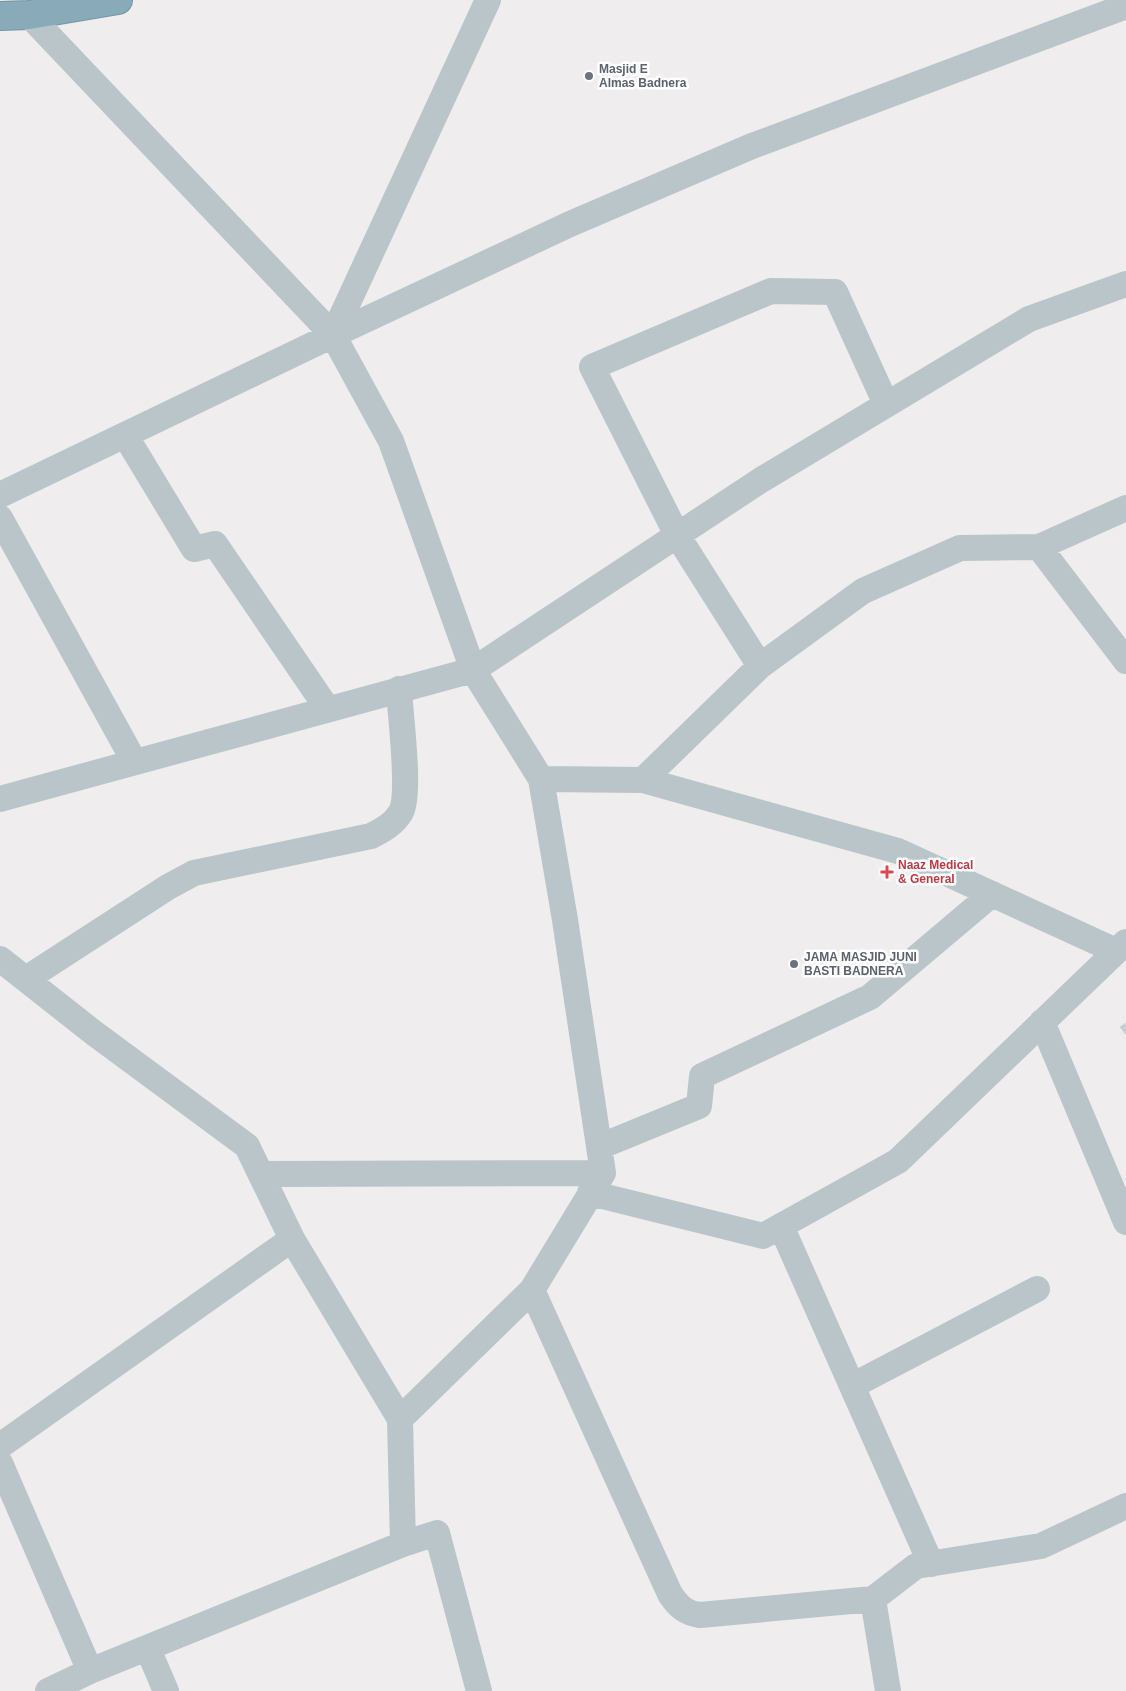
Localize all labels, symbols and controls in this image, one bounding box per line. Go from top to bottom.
place label: Masjid E Almas Badnera [599,62,687,90]
marker: Masjid E Almas Badnera [583,70,595,82]
place label: Naaz Medical & General [898,858,973,886]
marker: Naaz Medical & General [880,865,894,879]
place label: JAMA MASJID JUNI BASTI BADNERA [804,950,917,978]
marker: JAMA MASJID JUNI BASTI BADNERA [788,958,800,970]

